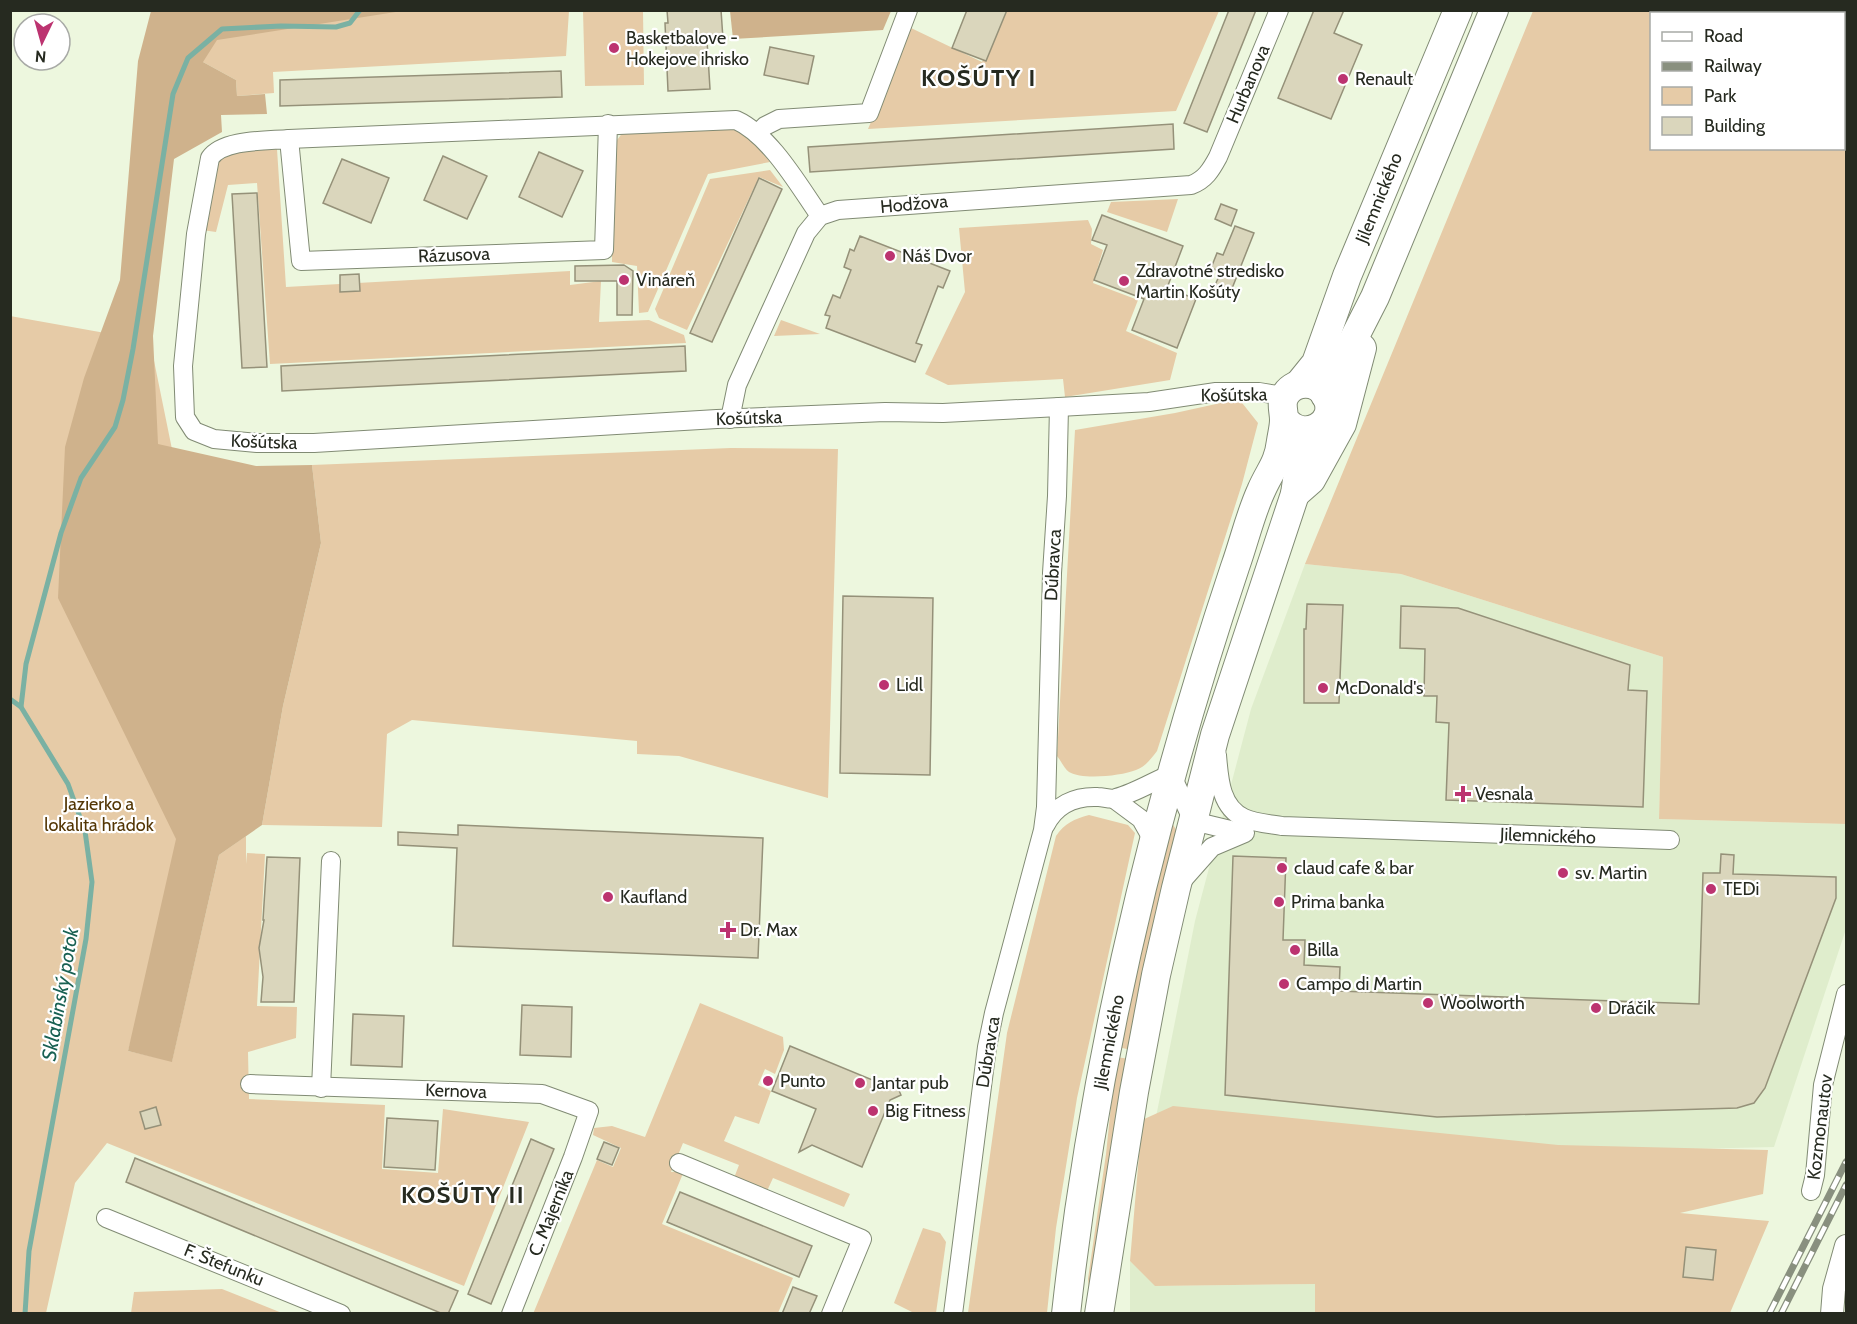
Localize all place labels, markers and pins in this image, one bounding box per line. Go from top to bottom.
place label: Basketbalove - Hokejove ihrisko [626,27,749,70]
marker: Basketbalove - Hokejove ihrisko [607,41,621,55]
place label: Renault [1355,68,1413,90]
marker: Renault [1336,72,1350,86]
place label: Náš Dvor [902,245,972,267]
marker: Náš Dvor [883,249,897,263]
place label: Zdravotné stredisko Martin Košúty [1136,260,1284,303]
place label: Vináreň [636,269,695,291]
marker: Vináreň [617,273,631,287]
marker: Zdravotné stredisko Martin Košúty [1117,274,1131,288]
place label: Lidl [896,674,924,696]
place label: McDonald's [1335,677,1423,699]
marker: Lidl [877,678,891,692]
marker: McDonald's [1316,681,1330,695]
place label: Vesnala [1475,783,1534,805]
marker: Vesnala [1456,787,1470,801]
place label: claud cafe & bar [1294,857,1414,879]
marker: claud cafe & bar [1275,861,1289,875]
place label: sv. Martin [1575,862,1647,884]
marker: sv. Martin [1556,866,1570,880]
place label: TEDi [1723,878,1759,900]
marker: TEDi [1704,882,1718,896]
place label: Kaufland [620,886,687,908]
marker: Kaufland [601,890,615,904]
place label: Prima banka [1291,891,1385,913]
marker: Prima banka [1272,895,1286,909]
place label: Dr. Max [740,919,798,941]
marker: Dr. Max [721,923,735,937]
place label: Billa [1307,939,1339,961]
marker: Billa [1288,943,1302,957]
place label: Campo di Martin [1296,973,1422,995]
marker: Campo di Martin [1277,977,1291,991]
place label: Woolworth [1440,992,1525,1014]
marker: Woolworth [1421,996,1435,1010]
place label: Dráčik [1608,997,1656,1019]
marker: Dráčik [1589,1001,1603,1015]
place label: Punto [780,1070,826,1092]
place label: Jantar pub [871,1072,949,1094]
marker: Punto [761,1074,775,1088]
marker: Jantar pub [853,1076,867,1090]
place label: Big Fitness [885,1100,966,1122]
marker: Big Fitness [866,1104,880,1118]

